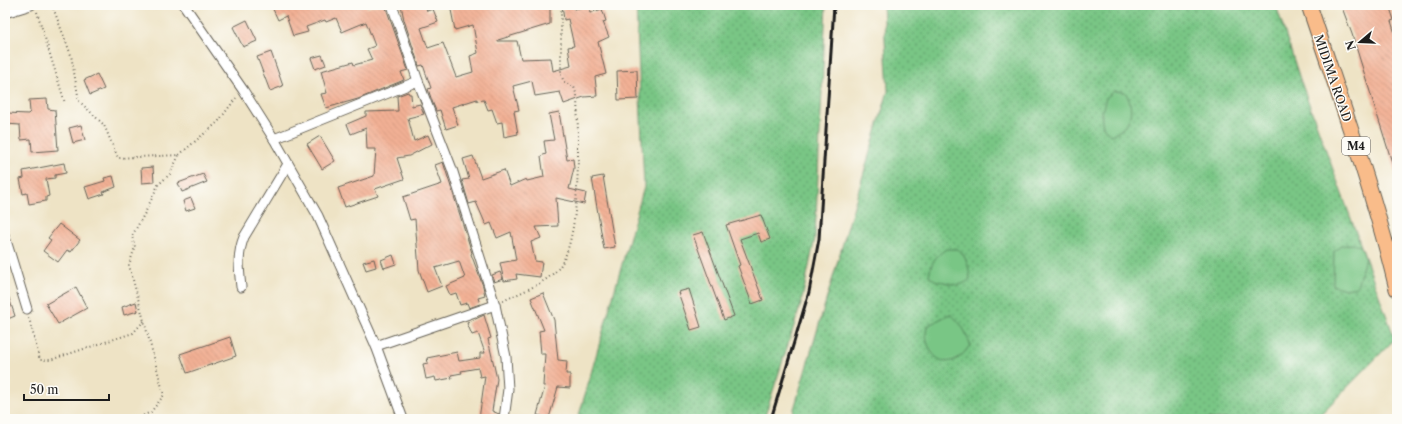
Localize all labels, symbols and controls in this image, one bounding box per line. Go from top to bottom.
north arrow [1340,22,1380,62]
street label: MIDIMA ROAD [1311,32,1355,124]
text: N [1342,38,1359,52]
road number: M4 [1342,137,1370,155]
scale bar [24,376,109,402]
text: 50 m [30,382,59,397]

